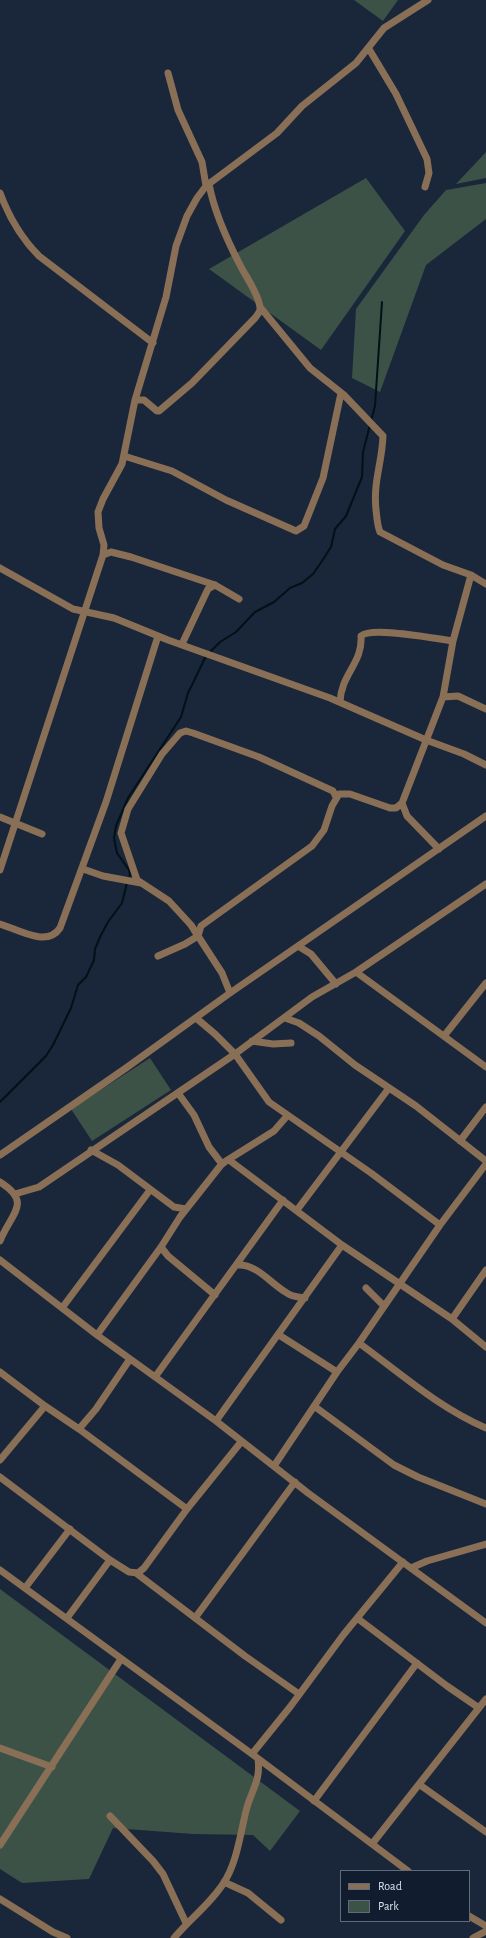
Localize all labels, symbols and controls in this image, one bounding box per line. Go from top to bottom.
legend [340,1870,470,1922]
text: Road [378,1880,402,1892]
text: Park [378,1900,399,1912]

